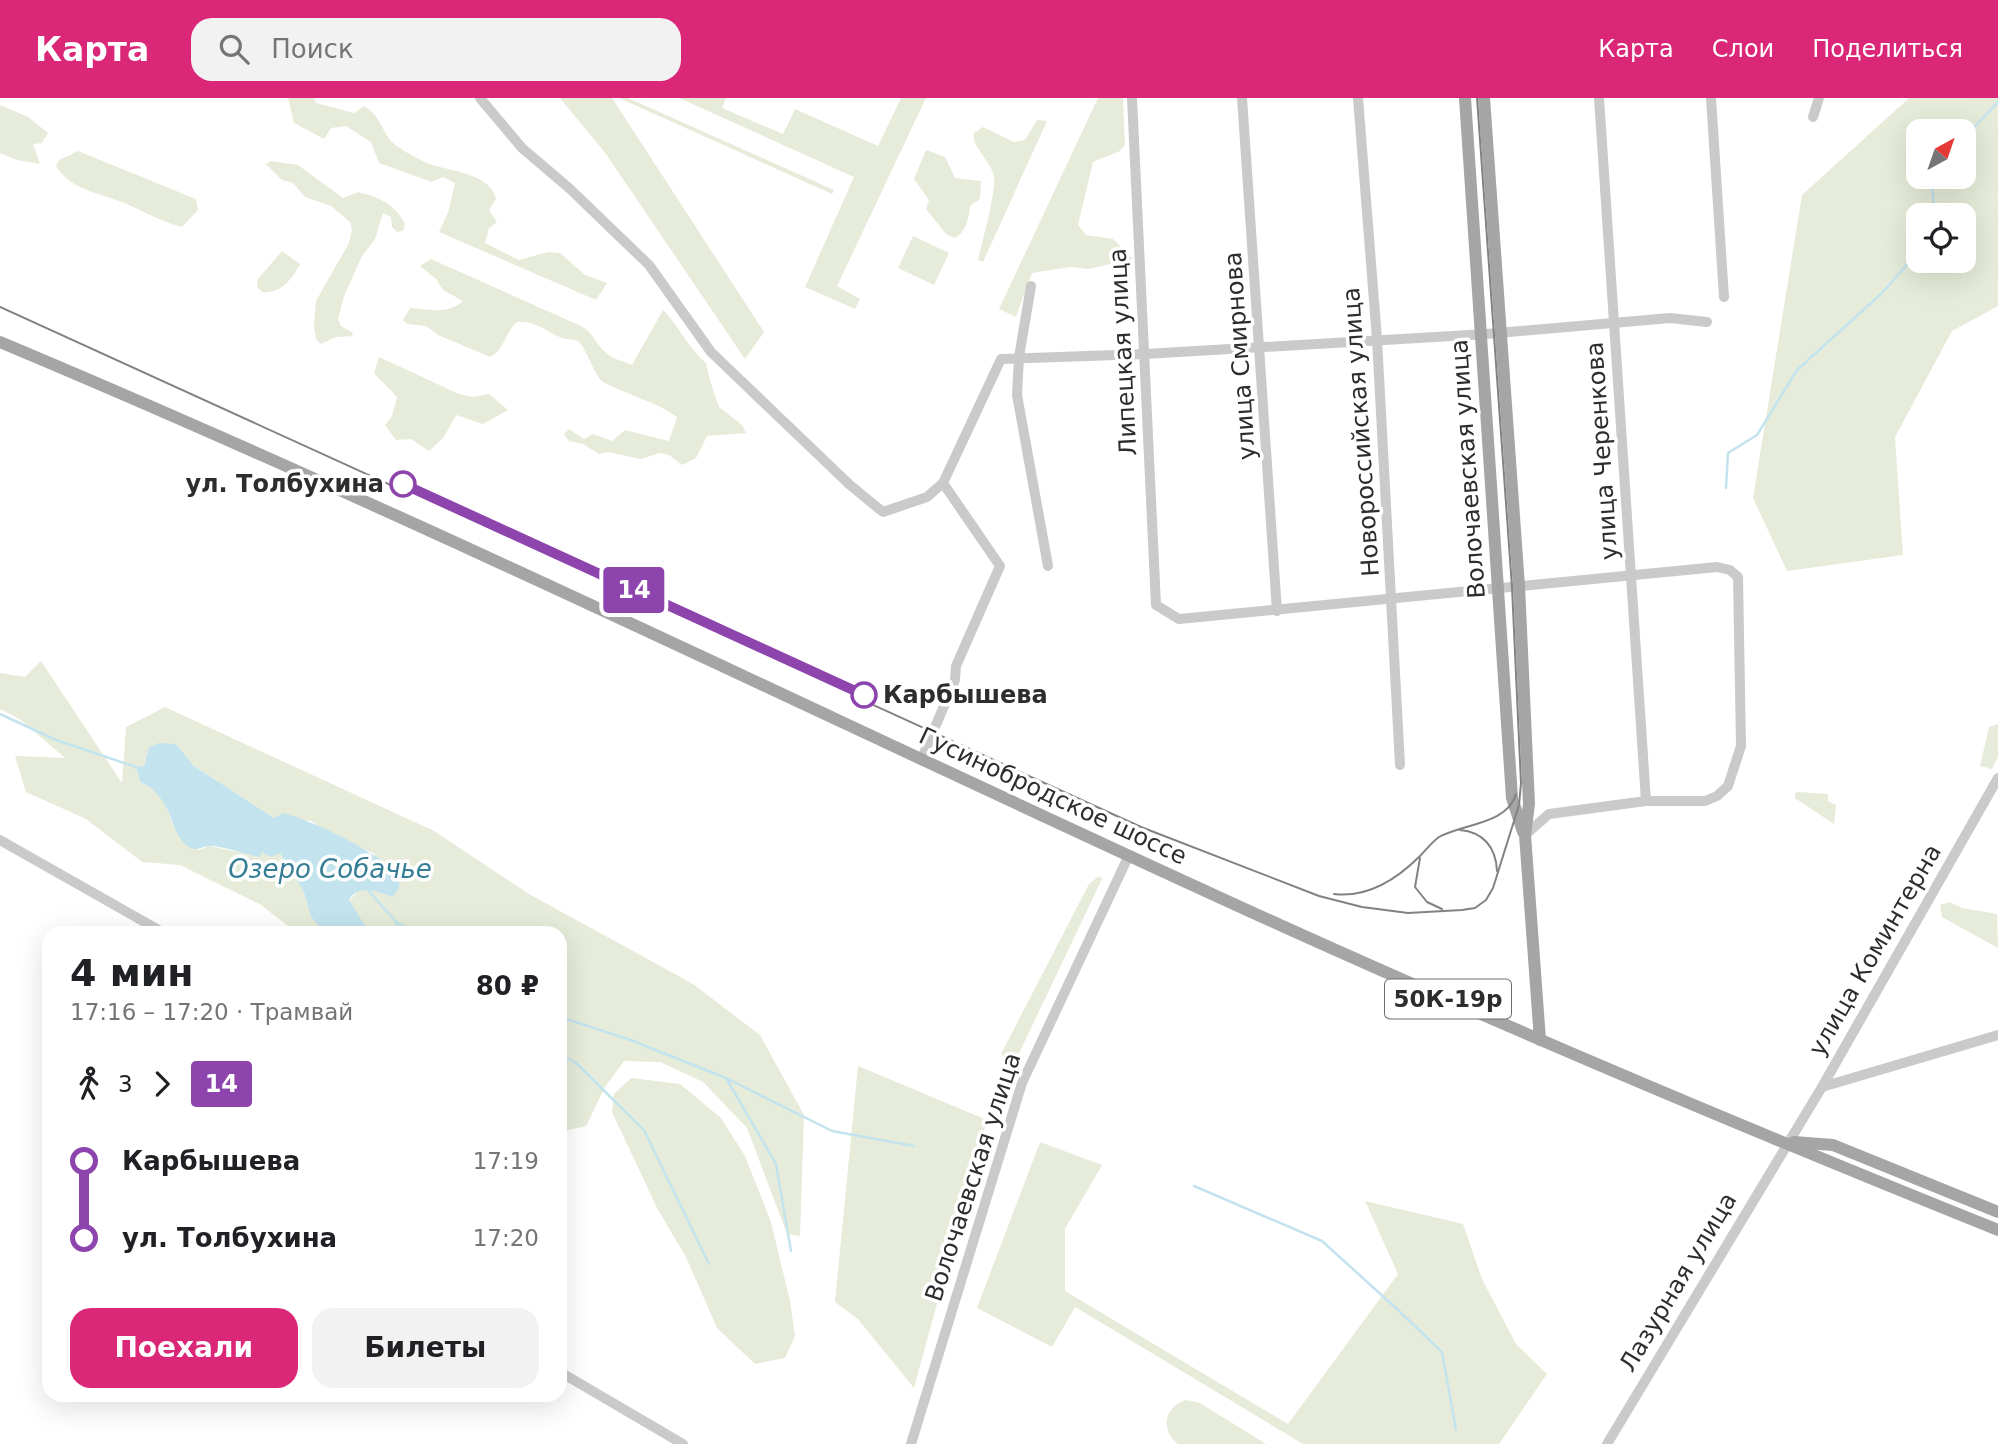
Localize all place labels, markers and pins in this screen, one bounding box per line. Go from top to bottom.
place label: ул. Толбухина [185,470,384,498]
marker: ул. Толбухина [390,471,416,497]
place label: Карбышева [883,681,1048,709]
marker: Карбышева [851,682,877,708]

